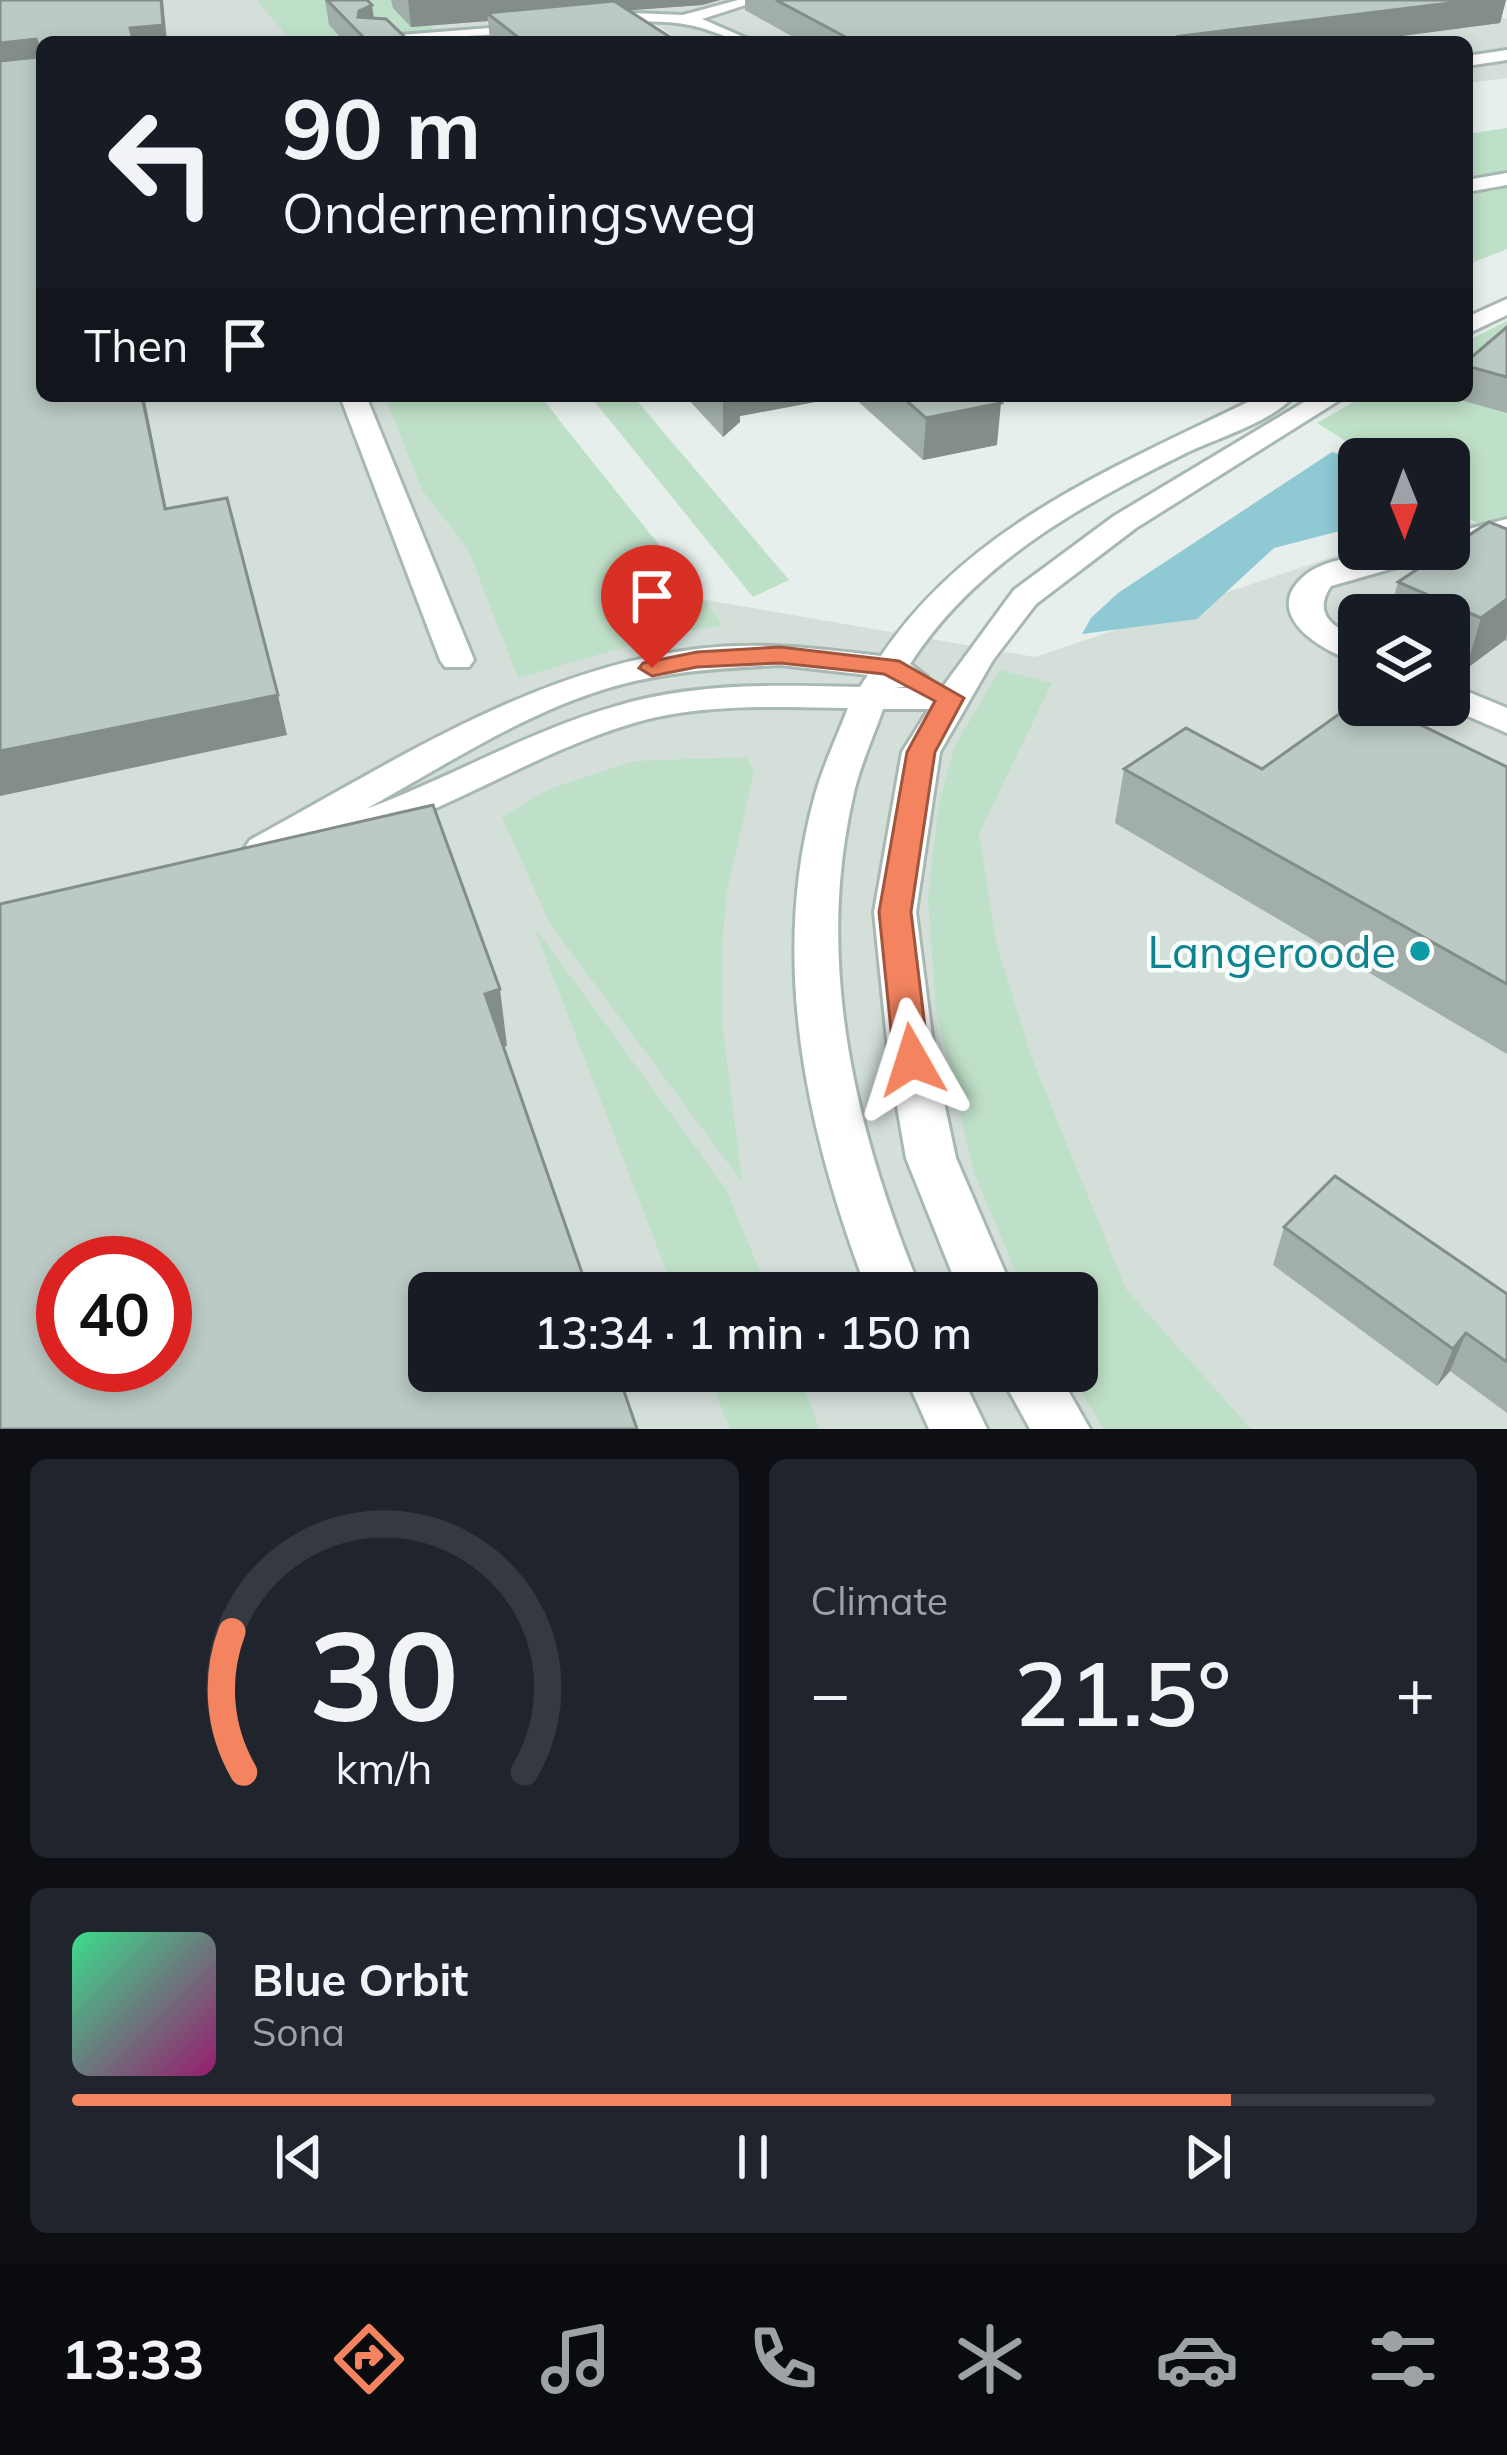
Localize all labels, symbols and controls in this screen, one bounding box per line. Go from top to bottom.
text: 90 m [282,75,481,180]
icon: left [84,84,240,240]
text: Ondernemingsweg [282,179,757,247]
icon: arrive [212,312,278,378]
text: Then [84,317,188,373]
north arrow [1338,438,1470,570]
map controls [1338,438,1470,726]
pin [601,545,703,668]
icon: arrive [619,563,685,629]
button: layers [1338,594,1470,726]
place label: Langeroode [1148,923,1396,979]
marker: Langeroode [1407,938,1433,964]
position arrow [849,997,975,1123]
speed limit sign: 40 [36,1236,192,1392]
text: 13:34 · 1 min · 150 m [534,1304,972,1360]
text: Climate [811,1576,948,1625]
text: 30 [309,1596,459,1752]
text: 21.5° [1014,1636,1231,1749]
text: − [811,1651,850,1734]
text: + [1395,1651,1435,1734]
text: km/h [336,1740,433,1794]
text: Blue Orbit [252,1951,468,2007]
text: Sona [252,2007,345,2056]
icon: previous [266,2124,332,2190]
icon: pause [720,2124,786,2190]
icon: next [1175,2124,1241,2190]
icon: directions [327,2317,411,2401]
icon: music [534,2317,618,2401]
icon: phone [741,2317,825,2401]
icon: climate [948,2317,1032,2401]
icon: car [1155,2317,1239,2401]
icon: filters [1361,2317,1445,2401]
text: 13:33 [61,2325,204,2393]

